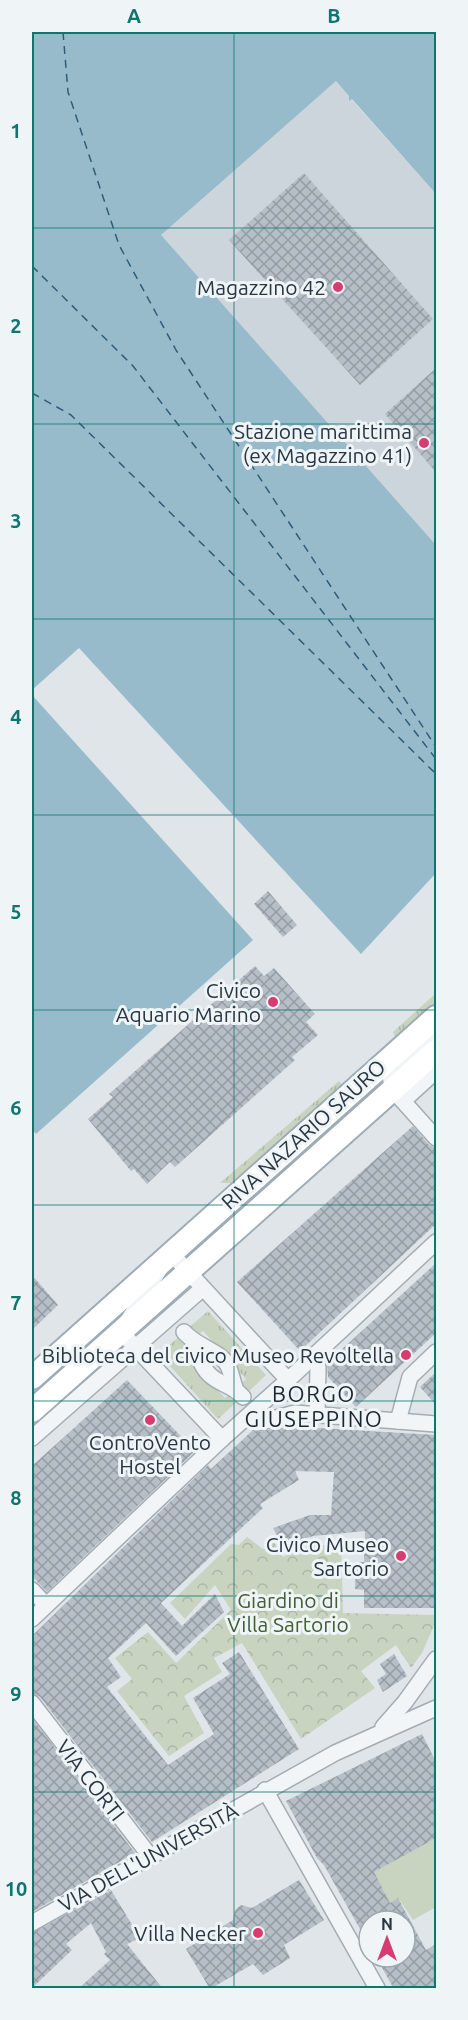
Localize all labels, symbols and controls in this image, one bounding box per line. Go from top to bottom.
text: A [127,4,141,27]
text: B [327,4,341,27]
text: 1 [10,119,22,142]
place label: Magazzino 42 [197,275,326,299]
marker: Magazzino 42 [331,280,345,294]
text: 2 [10,314,22,337]
place label: Stazione marittima (ex Magazzino 41) [234,419,412,467]
marker: Stazione marittima (ex Magazzino 41) [417,436,431,450]
text: 3 [10,509,22,532]
text: 4 [10,705,22,728]
text: 5 [10,900,22,923]
place label: Civico Aquario Marino [116,978,261,1026]
marker: Civico Aquario Marino [266,995,280,1009]
street label: RIVA NAZARIO SAURO [216,1054,390,1214]
text: 6 [10,1096,22,1119]
text: 7 [10,1291,22,1314]
place label: Biblioteca del civico Museo Revoltella [42,1343,394,1367]
marker: Biblioteca del civico Museo Revoltella [399,1348,413,1362]
district label: BORGO GIUSEPPINO [245,1381,383,1431]
marker: ControVento Hostel [143,1413,157,1427]
place label: ControVento Hostel [89,1430,211,1478]
text: 8 [10,1486,22,1509]
place label: Civico Museo Sartorio [266,1532,389,1580]
marker: Civico Museo Sartorio [394,1549,408,1563]
park label: Giardino di Villa Sartorio [227,1588,349,1636]
text: 9 [10,1682,22,1705]
street label: VIA CORTI [52,1735,130,1825]
street label: VIA DELL'UNIVERSITÀ [54,1798,242,1916]
text: 10 [5,1877,27,1900]
north arrow [357,1909,417,1969]
text: N [381,1915,393,1933]
place label: Villa Necker [134,1921,246,1945]
marker: Villa Necker [251,1926,265,1940]

